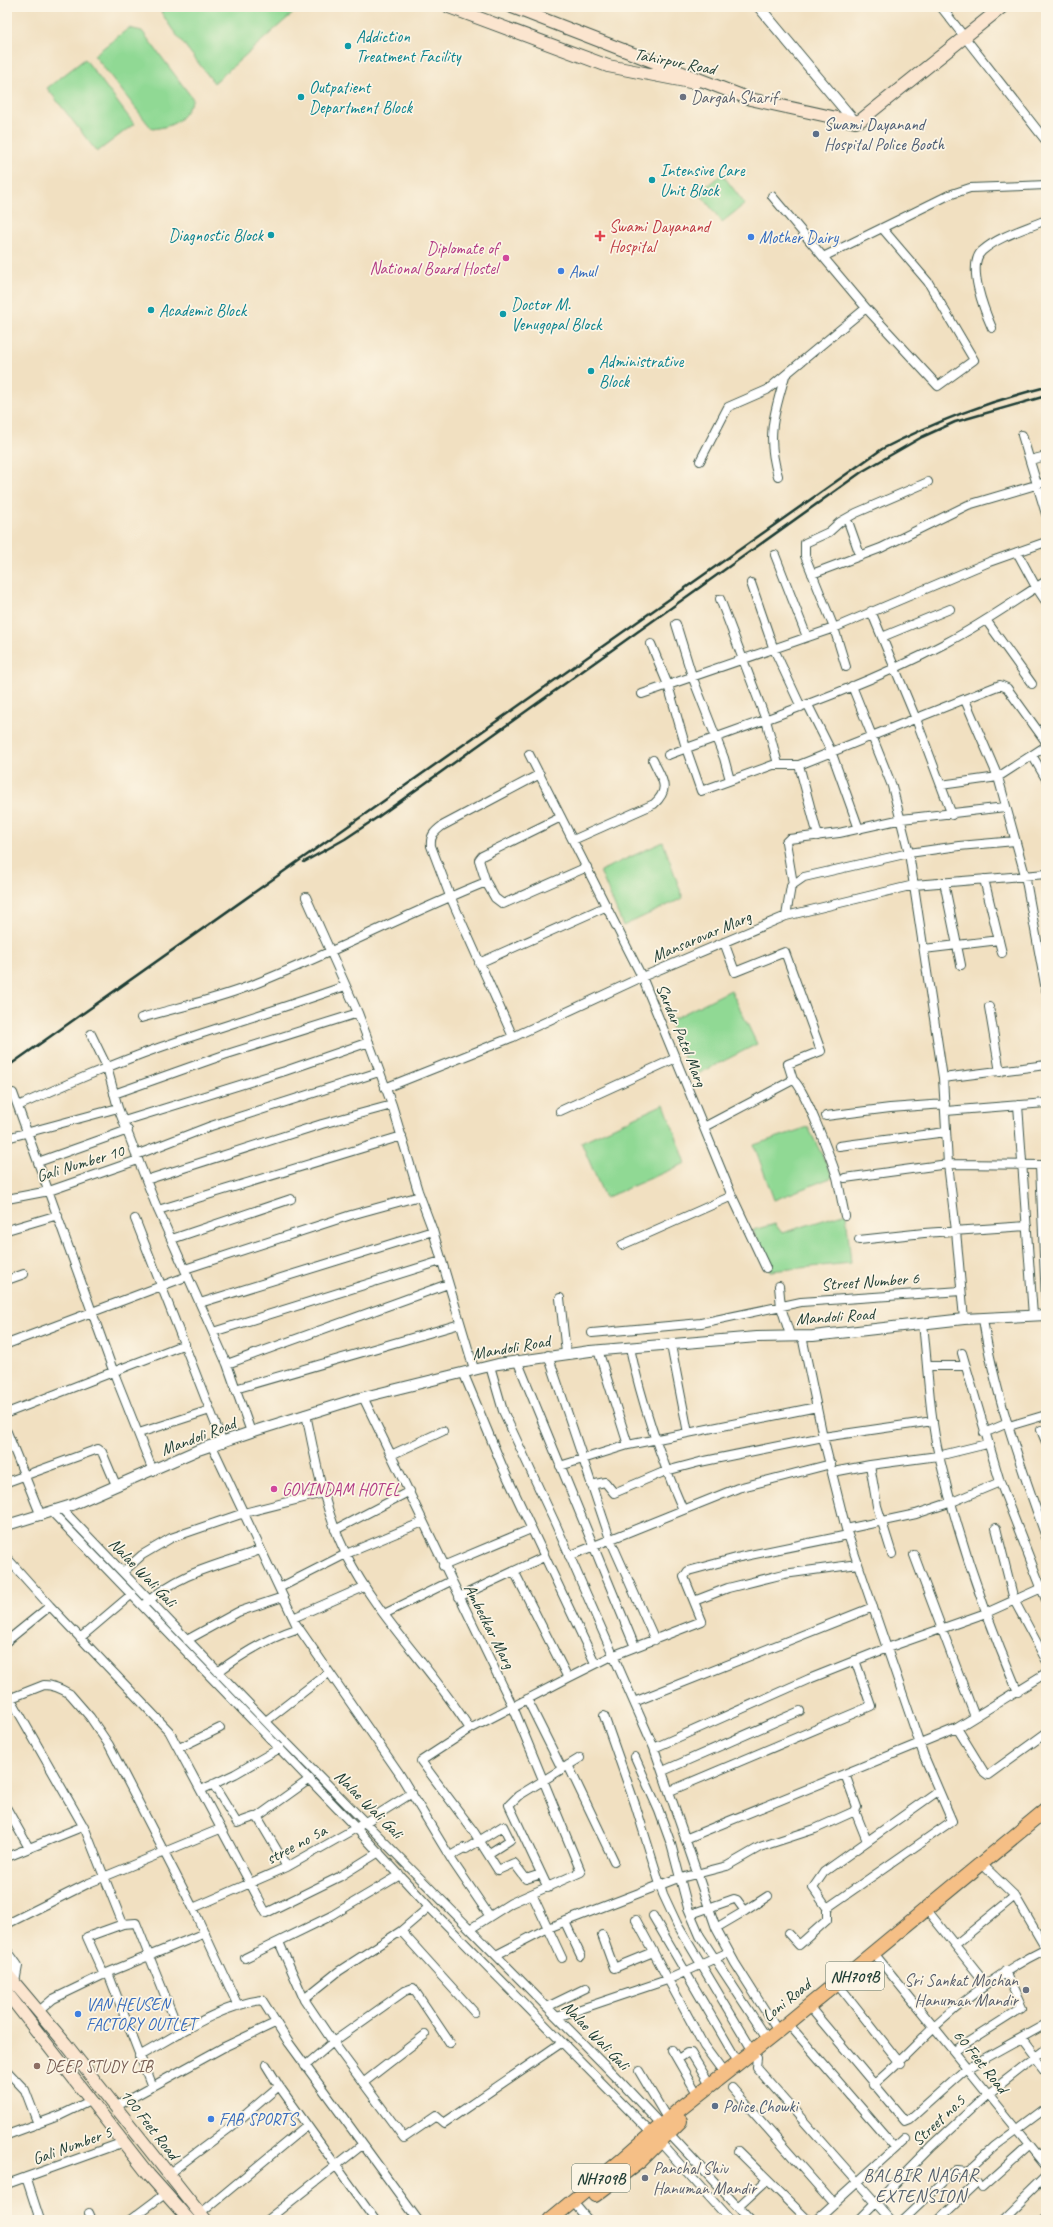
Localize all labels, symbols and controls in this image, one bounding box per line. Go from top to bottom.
place label: Addiction Treatment Facility [356,26,462,67]
marker: Addiction Treatment Facility [343,41,353,51]
street label: Tahirpur Road [633,43,721,80]
place label: Outpatient Department Block [309,77,414,118]
place label: Dargah Sharif [691,87,781,108]
marker: Outpatient Department Block [296,92,306,102]
marker: Dargah Sharif [678,92,688,102]
place label: Swami Dayanand Hospital Police Booth [824,114,945,155]
marker: Swami Dayanand Hospital Police Booth [811,129,821,139]
place label: Intensive Care Unit Block [660,160,746,201]
marker: Intensive Care Unit Block [647,175,657,185]
place label: Swami Dayanand Hospital [609,216,712,257]
place label: Diagnostic Block [169,225,265,246]
place label: Mother Dairy [759,227,839,248]
marker: Diagnostic Block [266,230,276,240]
marker: Swami Dayanand Hospital [594,230,606,242]
marker: Mother Dairy [746,232,756,242]
place label: Diplomate of National Board Hostel [369,238,502,279]
marker: Diplomate of National Board Hostel [501,253,511,263]
place label: Amul [569,261,599,282]
marker: Amul [556,266,566,276]
place label: Doctor M. Venugopal Block [511,294,603,335]
place label: Academic Block [159,300,248,321]
marker: Academic Block [146,305,156,315]
marker: Doctor M. Venugopal Block [498,309,508,319]
place label: Administrative Block [599,351,685,392]
marker: Administrative Block [586,366,596,376]
street label: Mansarovar Marg [648,906,755,967]
street label: Sardar Patel Marg [651,981,712,1090]
street label: Gali Number 10 [34,1140,128,1187]
street label: Street Number 6 [820,1268,921,1295]
street label: Mandoli Road [795,1303,877,1330]
street label: Mandoli Road [471,1330,554,1365]
street label: Mandoli Road [158,1412,241,1460]
place label: GOVINDAM HOTEL [282,1479,400,1500]
marker: GOVINDAM HOTEL [269,1484,279,1494]
street label: Nalae Wali Gali [104,1533,182,1613]
street label: Ambedkar Marg [459,1580,520,1673]
street label: Nalae Wali Gali [330,1766,409,1844]
street label: stree no 5a [262,1819,331,1869]
road number: NH709B [826,1962,884,1990]
place label: Sri Sankat Mochan Hanuman Mandir [904,1970,1020,2011]
street label: Loni Road [758,1972,818,2026]
marker: Sri Sankat Mochan Hanuman Mandir [1021,1985,1031,1995]
place label: VAN HEUSEN FACTORY OUTLET [86,1994,200,2035]
street label: Nalae Wali Gali [557,1996,635,2076]
marker: VAN HEUSEN FACTORY OUTLET [73,2009,83,2019]
street label: 60 Feet Road [948,2025,1015,2100]
place label: DEEP STUDY LIB [45,2056,154,2077]
marker: DEEP STUDY LIB [32,2061,42,2071]
street label: 100 Feet Road [116,2085,186,2166]
street label: Street no.5 [907,2089,971,2150]
place label: Police Chowki [723,2096,800,2117]
marker: Police Chowki [710,2101,720,2111]
place label: FAB SPORTS [219,2109,300,2130]
marker: FAB SPORTS [206,2114,216,2124]
street label: Gali Number 5 [30,2121,116,2170]
place label: Panchal Shiv Hanuman Mandir [653,2158,758,2199]
road number: NH709B [572,2164,630,2192]
district label: BALBIR NAGAR EXTENSION [863,2164,980,2207]
marker: Panchal Shiv Hanuman Mandir [640,2173,650,2183]

